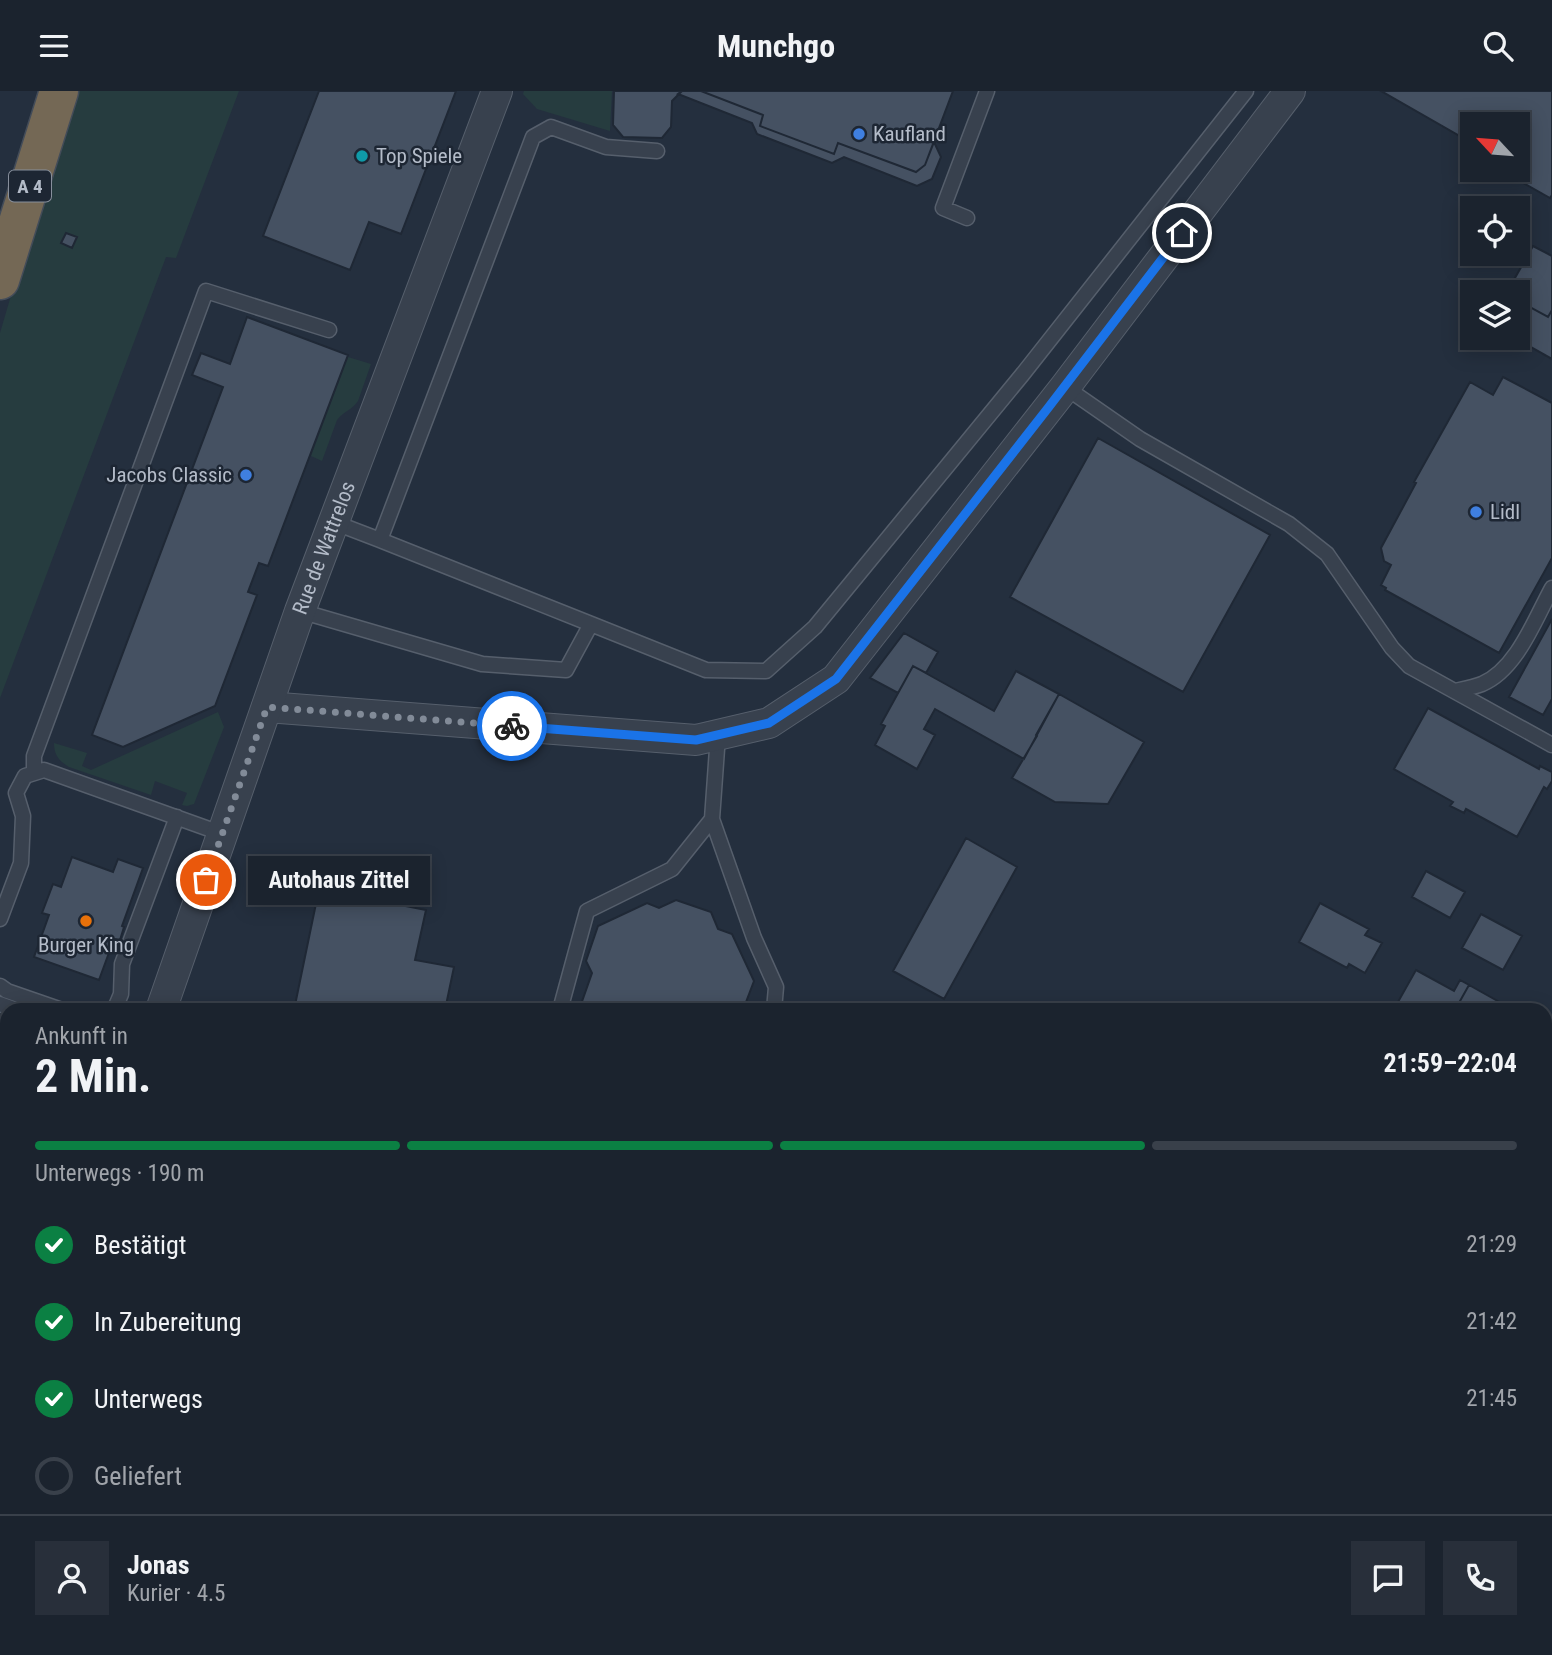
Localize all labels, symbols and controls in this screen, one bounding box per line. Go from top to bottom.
icon: menu [35,27,73,65]
text: Munchgo [717,27,835,65]
icon: search [1479,27,1517,65]
north arrow [1460,112,1530,182]
map controls [1460,112,1530,350]
place label: Kaufland [873,122,946,146]
marker: Kaufland [851,126,867,142]
place label: Top Spiele [376,144,462,168]
marker: Top Spiele [354,148,370,164]
road number: A 4 [9,171,51,201]
button: locate [1460,196,1530,266]
pin [1152,203,1212,263]
icon: home [1163,214,1201,252]
button: layers [1460,280,1530,350]
place label: Jacobs Classic [106,463,232,487]
marker: Jacobs Classic [238,467,254,483]
street label: Rue de Wattrelos [288,478,360,618]
place label: Lidl [1490,500,1520,524]
marker: Lidl [1468,504,1484,520]
courier [477,691,547,761]
icon: bike [493,707,531,745]
pin [176,850,236,910]
callout: Autohaus Zittel [248,855,430,905]
icon: bag [187,861,225,899]
text: Autohaus Zittel [268,867,410,894]
marker: Burger King [78,913,94,929]
place label: Burger King [38,933,134,957]
text: Ankunft in [35,1023,128,1050]
text: 21:59–22:04 [1383,1048,1517,1078]
text: 2 Min. [35,1049,151,1103]
text: Unterwegs · 190 m [35,1160,204,1187]
icon: check [35,1226,73,1264]
text: Bestätigt [94,1230,187,1260]
text: 21:29 [1466,1231,1517,1258]
icon: check [35,1303,73,1341]
text: In Zubereitung [94,1307,242,1337]
text: 21:42 [1466,1308,1517,1335]
icon: check [35,1380,73,1418]
text: Unterwegs [94,1384,203,1414]
text: 21:45 [1466,1385,1517,1412]
text: Geliefert [94,1461,182,1491]
button: person [35,1541,109,1615]
button: chat [1351,1541,1425,1615]
button: phone [1443,1541,1517,1615]
text: Jonas [127,1550,190,1580]
text: Kurier · 4.5 [127,1580,225,1607]

